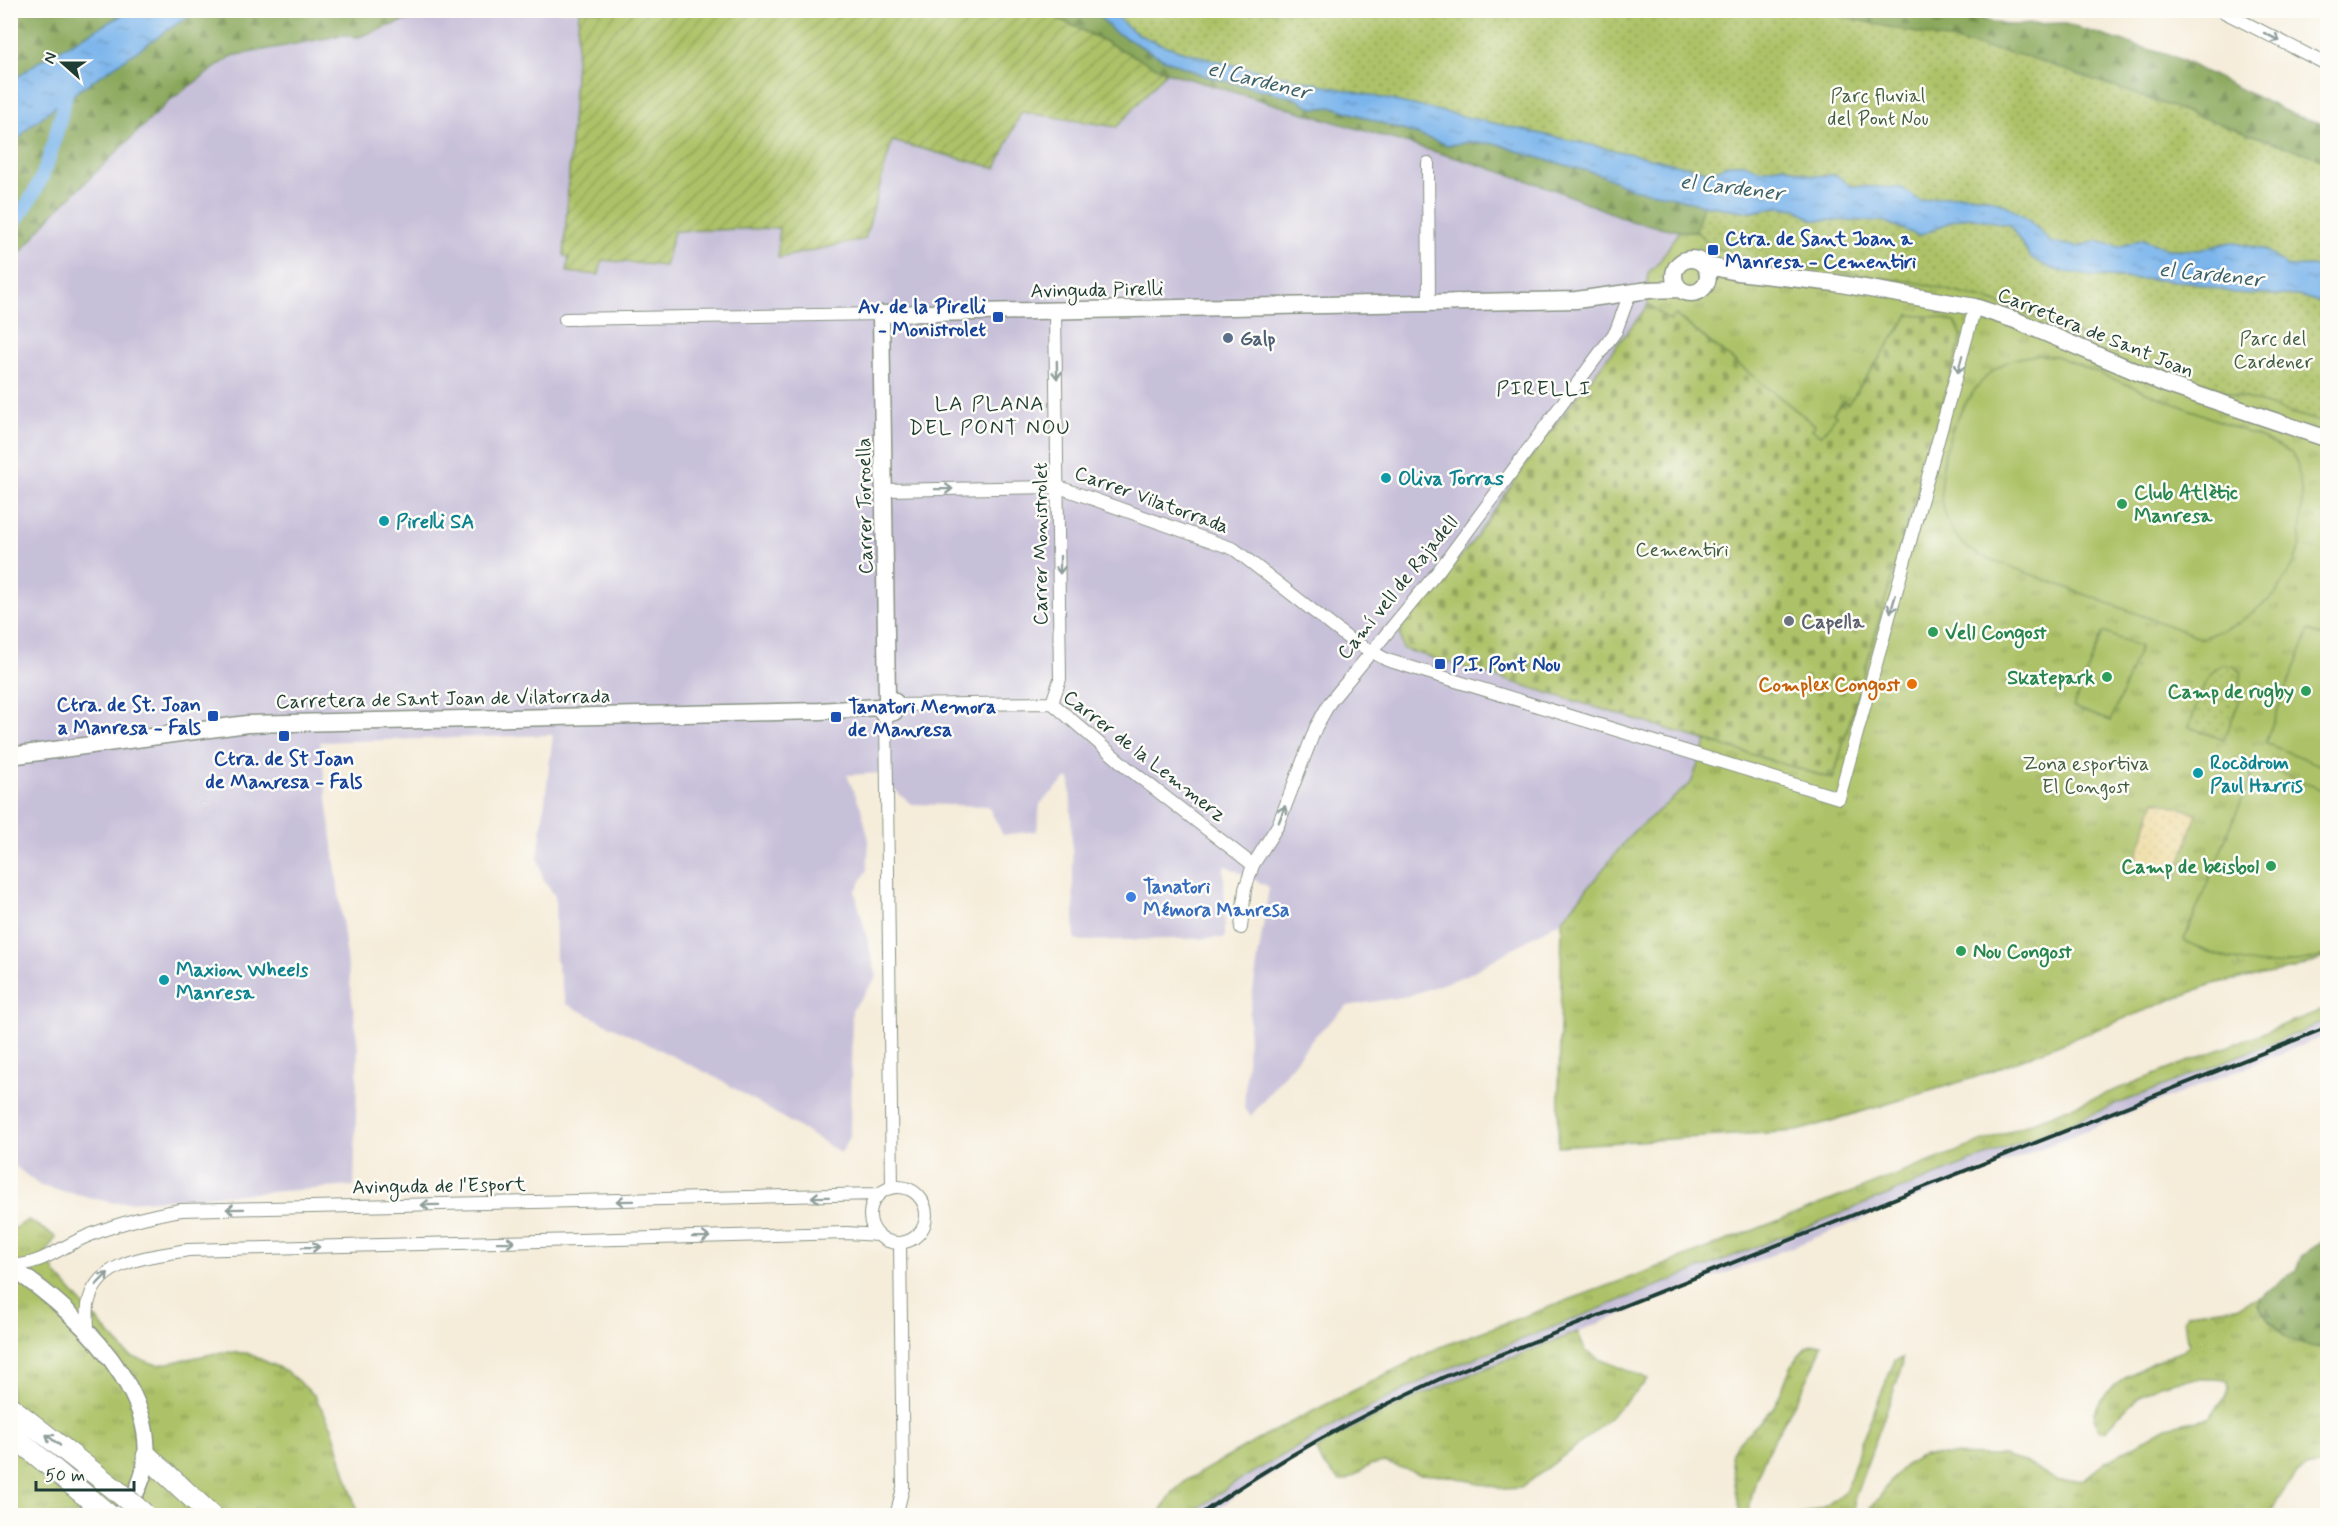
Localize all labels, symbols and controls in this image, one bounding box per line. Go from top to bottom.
one-way arrow [2263,31,2281,43]
north arrow [33,33,93,93]
text: N [39,49,62,67]
water label: el Cardener [1205,55,1316,108]
park label: Parc fluvial del Pont Nou [1827,83,1929,133]
water label: el Cardener [1678,168,1789,209]
place label: Ctra. de Sant Joan a Manresa - Cementiri [1725,226,1917,276]
marker: Ctra. de Sant Joan a Manresa - Cementiri [1706,243,1720,257]
water label: el Cardener [2157,256,2268,295]
street label: Avinguda Pirelli [1030,276,1164,306]
street label: Carretera de Sant Joan [1993,282,2198,385]
place label: Av. de la Pirelli - Monistrolet [858,294,987,344]
marker: Av. de la Pirelli - Monistrolet [991,310,1005,324]
place label: Galp [1240,326,1276,353]
park label: Parc del Cardener [2233,326,2314,376]
marker: Galp [1221,331,1235,345]
one-way arrow [1953,354,1965,373]
one-way arrow [1051,359,1062,379]
district label: PIRELLI [1496,375,1592,403]
district label: LA PLANA DEL PONT NOU [909,390,1071,442]
street label: Carrer Torroella [851,437,880,575]
street label: Carrer Vilatorrada [1071,460,1232,541]
street label: Carrer Monistrolet [1028,462,1055,626]
place label: Oliva Torras [1398,466,1504,493]
marker: Oliva Torras [1379,471,1393,485]
place label: Club Atlètic Manresa [2134,480,2238,530]
one-way arrow [933,483,953,495]
marker: Club Atlètic Manresa [2115,497,2129,511]
place label: Pirelli SA [396,509,474,536]
street label: Camí vell de Rajadell [1332,510,1465,666]
marker: Pirelli SA [377,514,391,528]
park label: Cementiri [1635,537,1729,564]
one-way arrow [1054,554,1066,574]
one-way arrow [1887,594,1898,613]
place label: Capella [1801,609,1865,636]
marker: Capella [1782,614,1796,628]
place label: Vell Congost [1945,620,2047,649]
marker: Vell Congost [1926,625,1940,639]
place label: P.I. Pont Nou [1452,652,1560,679]
marker: P.I. Pont Nou [1433,657,1447,671]
place label: Skatepark [2007,665,2095,692]
marker: Skatepark [2100,670,2114,684]
place label: Complex Congost [1758,672,1900,701]
marker: Complex Congost [1905,677,1919,691]
place label: Camp de rugby [2168,679,2294,708]
street label: Carretera de Sant Joan de Vilatorrada [275,683,611,716]
street label: Carrer de la Lemmerz [1057,684,1231,828]
marker: Camp de rugby [2299,684,2313,698]
place label: Ctra. de St. Joan a Manresa - Fals [56,692,201,742]
place label: Tanatori Memora de Manresa [848,694,996,744]
marker: Ctra. de St. Joan a Manresa - Fals [206,709,220,723]
marker: Tanatori Memora de Manresa [829,710,843,724]
marker: Ctra. de St Joan de Manresa - Fals [277,729,291,743]
place label: Ctra. de St Joan de Manresa - Fals [206,746,363,796]
place label: Rocòdrom Paul Harris [2210,750,2303,800]
park label: Zona esportiva El Congost [2023,751,2149,801]
marker: Rocòdrom Paul Harris [2191,766,2205,780]
one-way arrow [1277,805,1288,824]
place label: Camp de beisbol [2121,854,2259,881]
marker: Camp de beisbol [2264,859,2278,873]
place label: Tanatori Mémora Manresa [1143,874,1290,924]
marker: Tanatori Mémora Manresa [1124,890,1138,904]
place label: Nou Congost [1973,939,2072,968]
marker: Nou Congost [1954,944,1968,958]
place label: Maxion Wheels Manresa [176,957,309,1007]
marker: Maxion Wheels Manresa [157,973,171,987]
street label: Avinguda de l'Esport [352,1171,526,1203]
one-way arrow [811,1191,831,1203]
one-way arrow [616,1195,636,1207]
one-way arrow [421,1199,441,1211]
one-way arrow [226,1203,246,1215]
one-way arrow [690,1231,710,1242]
one-way arrow [495,1236,515,1247]
one-way arrow [300,1241,320,1252]
one-way arrow [94,1271,109,1286]
one-way arrow [45,1434,61,1447]
scale bar [36,1454,134,1492]
text: 50 m [45,1464,85,1488]

